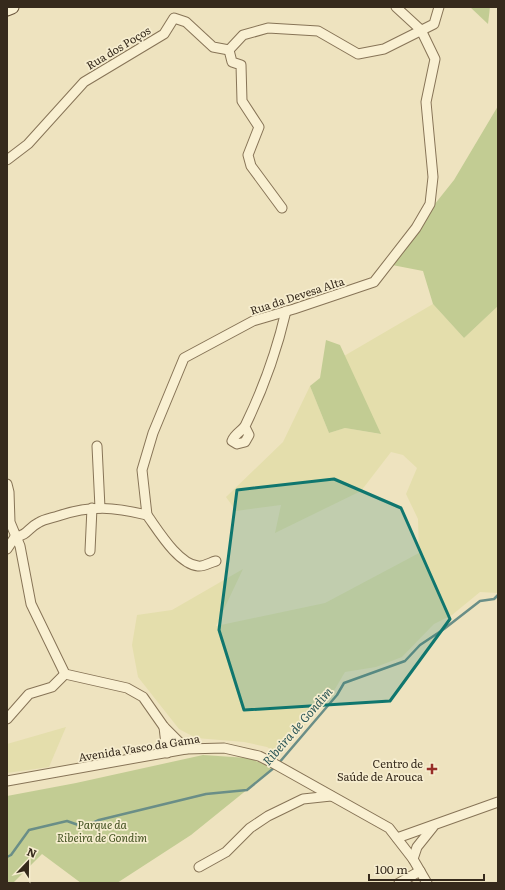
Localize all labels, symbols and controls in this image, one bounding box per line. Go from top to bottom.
street label: Rua dos Poços [83,21,153,73]
street label: Rua da Devesa Alta [248,272,346,318]
water label: Ribeira de Gondim [258,683,336,769]
street label: Avenida Vasco da Gama [77,730,201,764]
place label: Centro de Saúde de Arouca [337,755,423,784]
marker: Centro de Saúde de Arouca [426,763,438,775]
park label: Parque da Ribeira de Gondim [57,816,148,845]
north arrow [8,842,48,882]
text: N [25,843,39,861]
scale bar [369,856,484,882]
text: 100 m [375,860,408,878]

